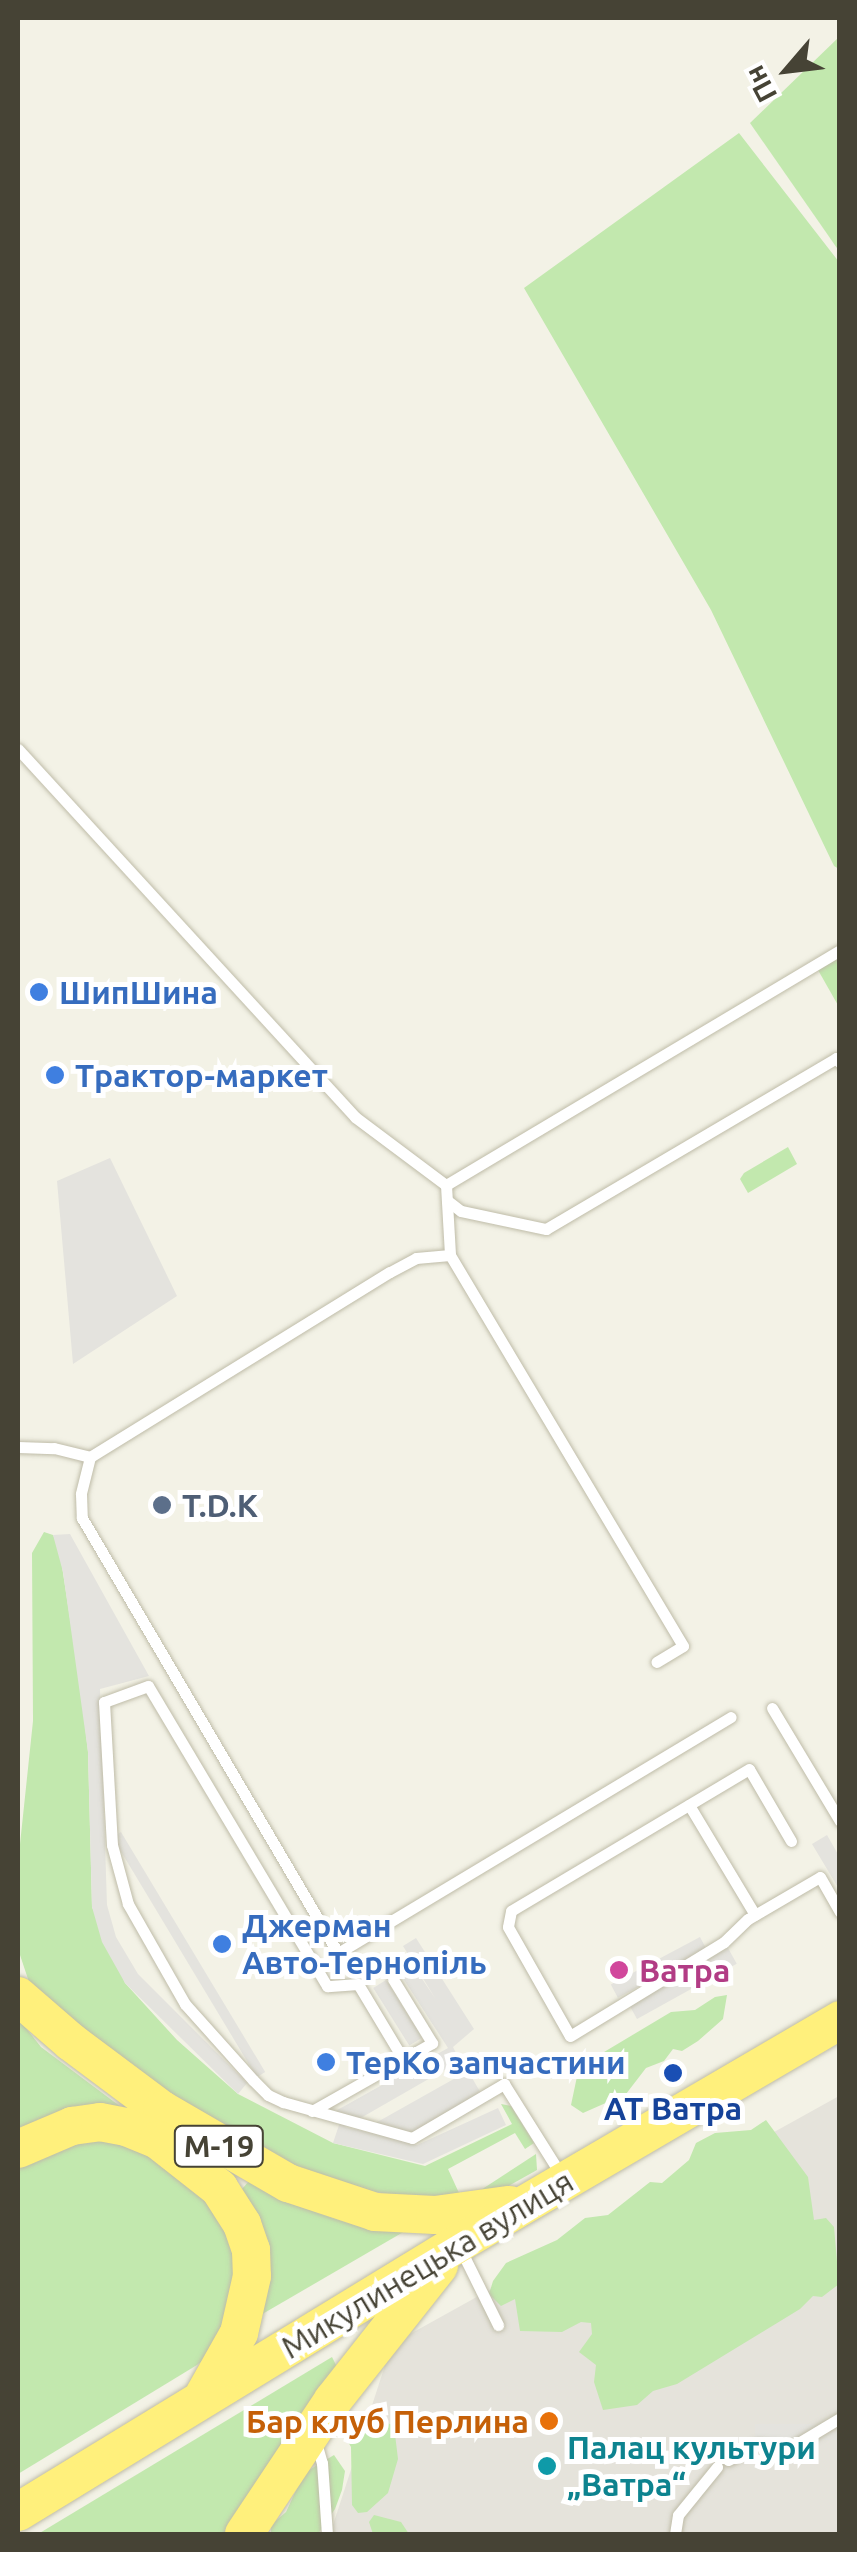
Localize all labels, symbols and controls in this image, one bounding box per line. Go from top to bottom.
north arrow [737,20,837,120]
text: Пн [738,61,782,108]
place label: ШипШина [59,973,218,1011]
marker: ШипШина [28,981,50,1003]
place label: Трактор-маркет [75,1056,328,1094]
marker: Трактор-маркет [44,1064,66,1086]
place label: T.D.K [182,1486,258,1524]
marker: T.D.K [151,1494,173,1516]
place label: Джерман Авто-Тернопіль [242,1907,487,1982]
marker: Джерман Авто-Тернопіль [211,1933,233,1955]
place label: Ватра [639,1951,730,1989]
marker: Ватра [608,1959,630,1981]
place label: ТерКо запчастини [346,2043,626,2081]
marker: ТерКо запчастини [315,2051,337,2073]
marker: АТ Ватра [662,2062,684,2084]
place label: АТ Ватра [604,2089,742,2127]
road number: М-19 [172,2121,266,2171]
street label: Микулинецька вулиця [274,2162,580,2366]
place label: Бар клуб Перлина [246,2402,529,2440]
marker: Бар клуб Перлина [538,2410,560,2432]
place label: Палац культури „Ватра“ [567,2429,816,2504]
marker: Палац культури „Ватра“ [536,2455,558,2477]

